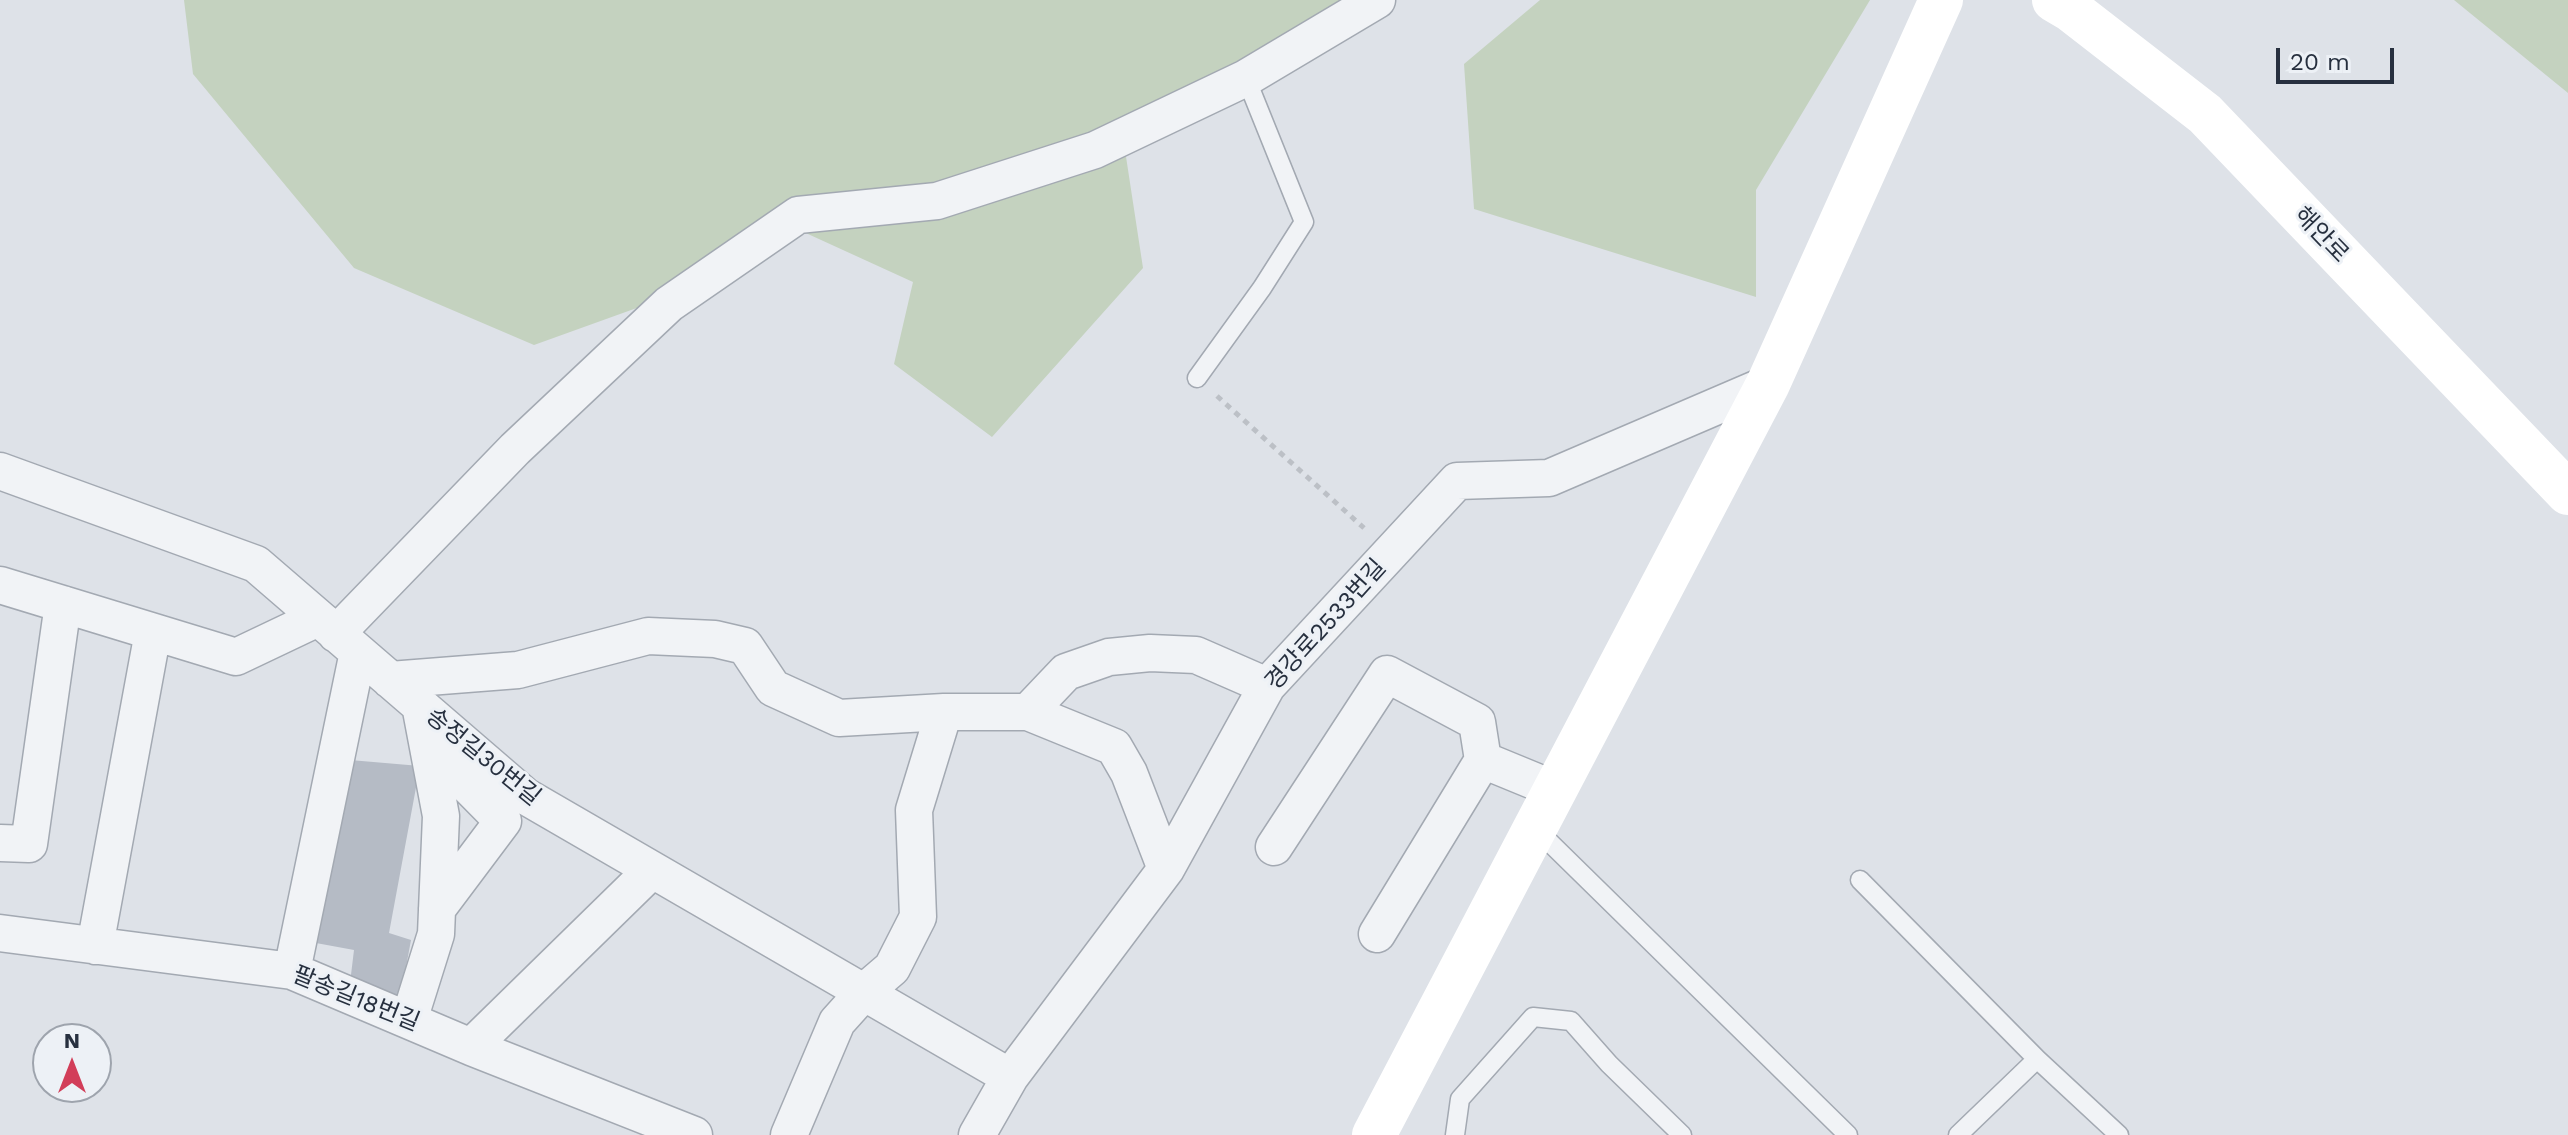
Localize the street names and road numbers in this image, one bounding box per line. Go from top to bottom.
street label: 해안로 [2288,201,2354,269]
street label: 경강로2533번길 [1260,554,1392,696]
street label: 송정길30번길 [420,702,546,812]
street label: 팔송길18번길 [288,960,424,1038]

